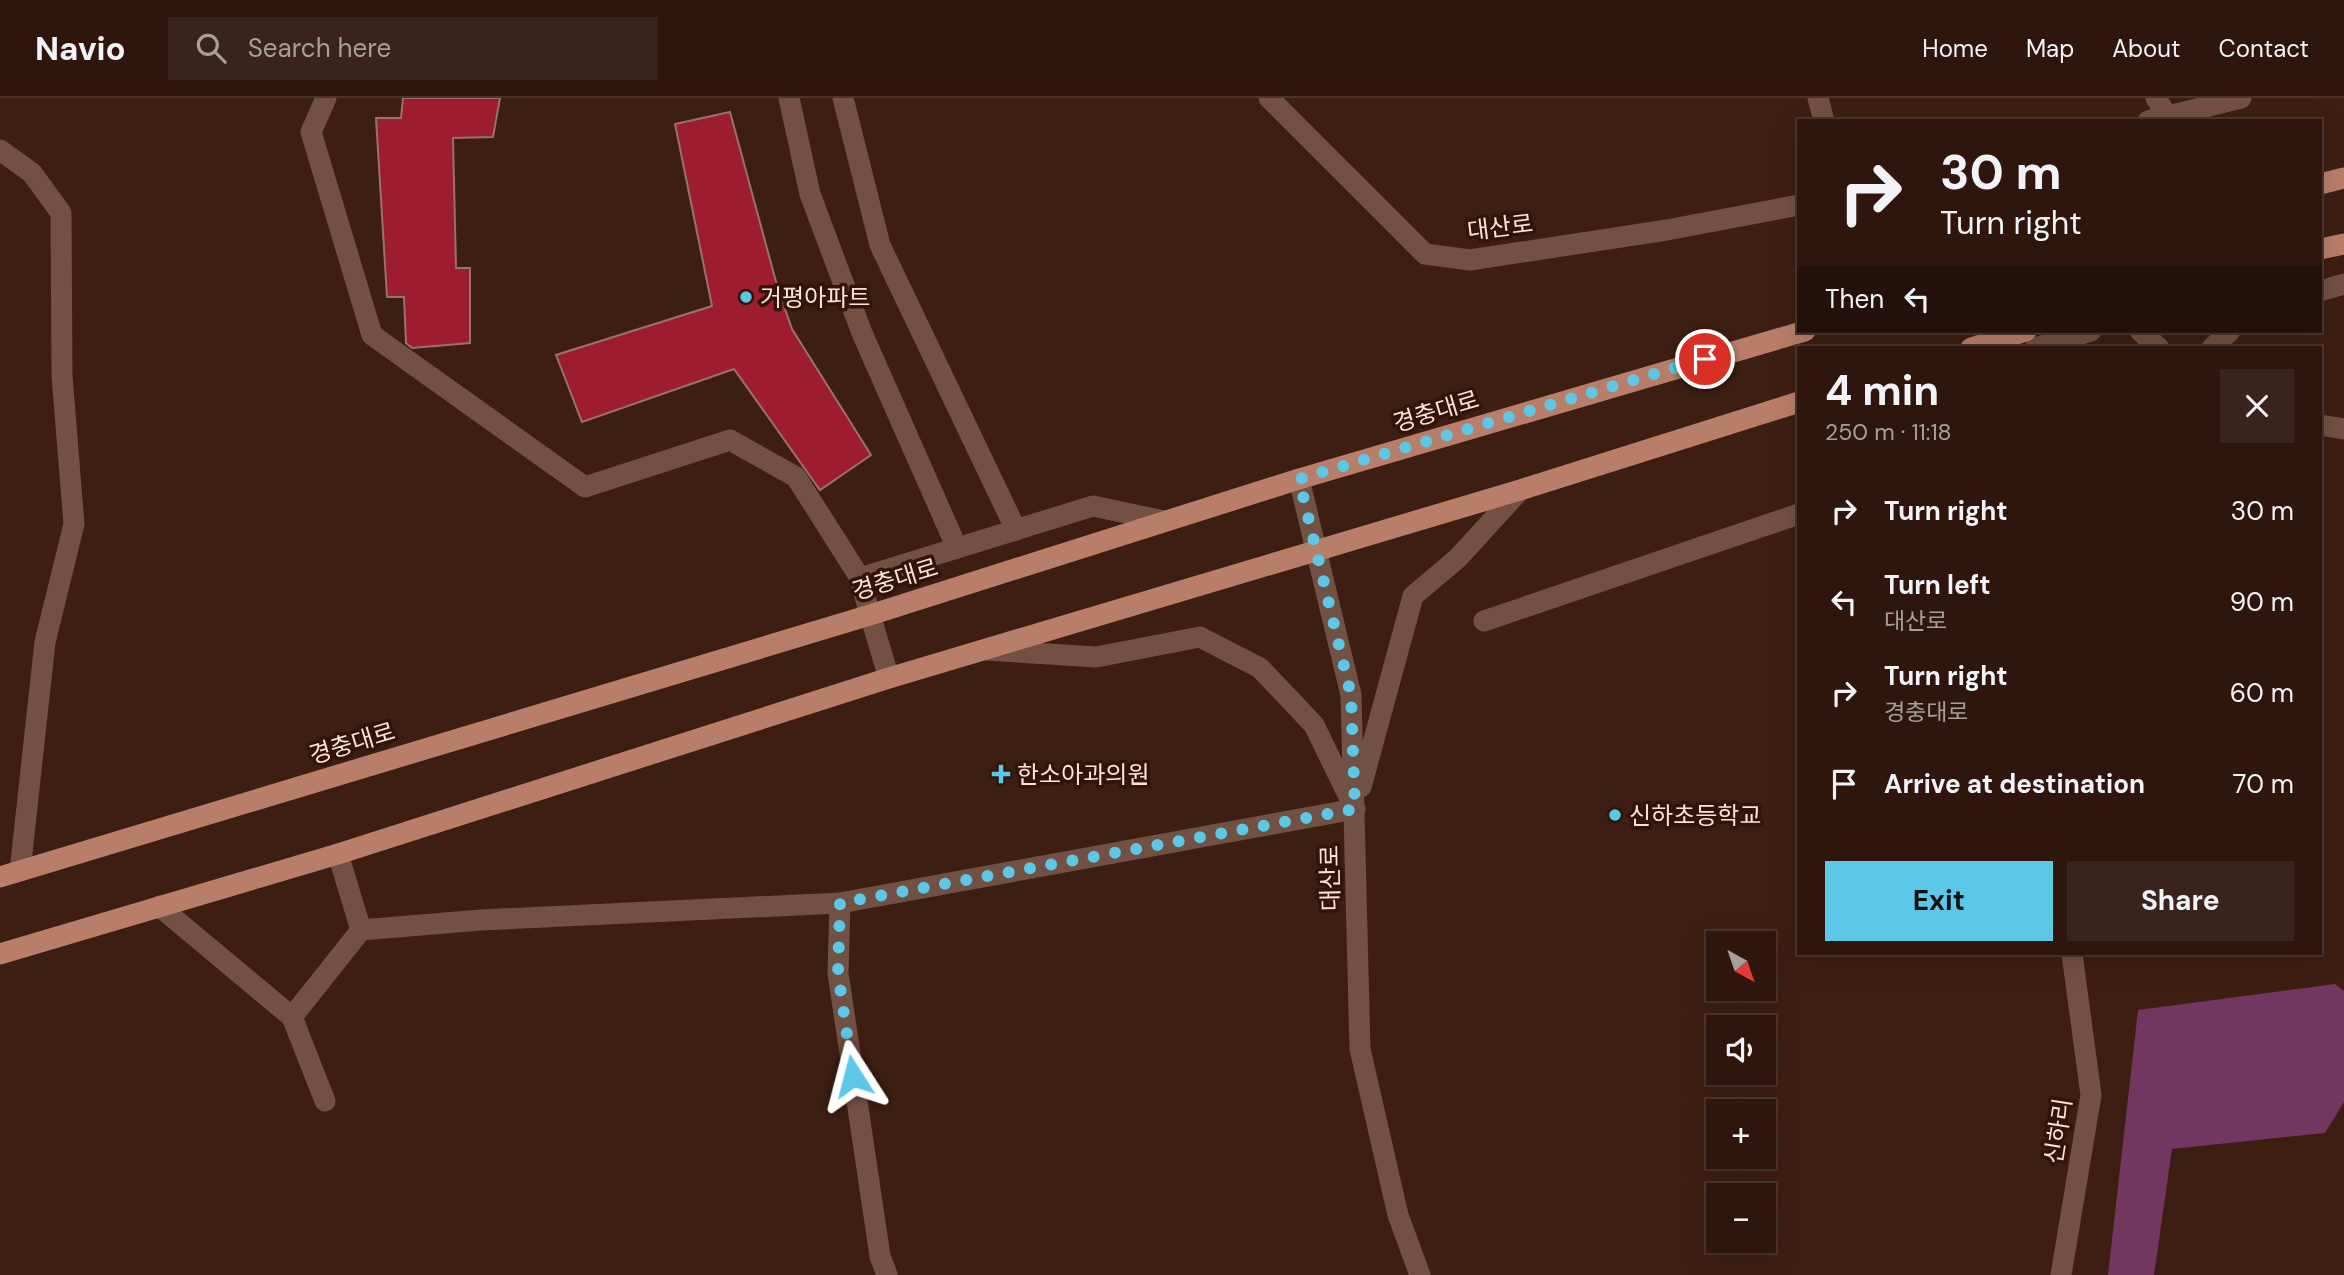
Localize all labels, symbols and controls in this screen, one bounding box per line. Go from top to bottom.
search box [168,17,658,80]
text: Navio [35,27,126,70]
icon: search [192,29,230,67]
text: Search here [248,31,391,65]
text: Home [1922,33,1988,64]
text: Map [2026,33,2074,64]
text: About [2112,33,2181,64]
text: Contact [2219,33,2309,64]
text: 30 m [1940,140,2062,204]
icon: right [1825,147,1916,238]
text: Turn right [1940,202,2082,244]
street label: 대산로 [1465,208,1535,246]
icon: left [1898,280,1936,318]
place label: 거평아파트 [760,282,870,313]
text: Then [1825,282,1884,316]
marker: 거평아파트 [738,289,754,305]
pin [1675,329,1735,389]
icon: arrive [1686,340,1724,378]
text: 4 min [1825,363,1939,418]
button: close [2220,369,2294,443]
street label: 경충대로 [1389,383,1483,439]
text: 250 m · 11:18 [1825,417,1952,447]
icon: right [1825,492,1863,530]
text: Turn right [1884,494,2008,528]
text: 30 m [2231,494,2294,528]
street label: 경충대로 [848,551,942,607]
text: Turn left [1884,568,1991,602]
icon: left [1825,583,1863,621]
text: 90 m [2230,585,2294,619]
text: 대산로 [1884,606,1947,636]
text: Turn right [1884,659,2008,693]
icon: right [1825,674,1863,712]
text: 60 m [2230,676,2294,710]
text: 경충대로 [1884,697,1969,727]
street label: 경충대로 [305,715,399,771]
place label: 한소아과의원 [1017,759,1149,790]
marker: 한소아과의원 [991,764,1011,784]
icon: arrive [1825,765,1863,803]
text: Arrive at destination [1884,767,2145,801]
text: 70 m [2233,767,2294,801]
place label: 신하초등학교 [1629,800,1761,831]
marker: 신하초등학교 [1607,807,1623,823]
street label: 대산로 [1314,845,1346,911]
button: Exit [1825,861,2053,941]
button: Share [2067,861,2294,941]
north arrow [1706,931,1776,1001]
map controls [1706,931,1776,1253]
button: sound [1706,1015,1776,1085]
position arrow [816,1039,890,1113]
street label: 신하리 [2038,1096,2078,1166]
button: + [1706,1099,1776,1169]
button: − [1706,1183,1776,1253]

